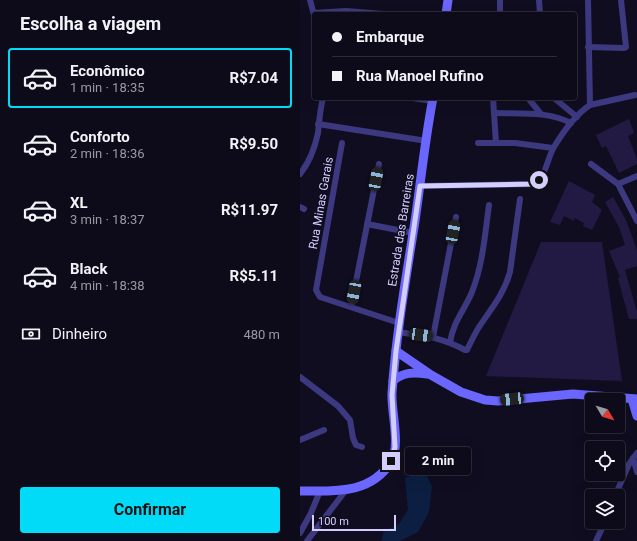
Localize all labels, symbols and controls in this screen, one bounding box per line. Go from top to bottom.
text: Escolha a viagem [20,13,161,34]
text: Embarque [356,28,424,46]
icon: car [22,60,58,96]
text: Econômico [70,62,145,80]
text: Rua Manoel Rufino [356,67,484,85]
text: R$7.04 [230,69,278,87]
text: 1 min · 18:35 [70,80,145,95]
icon: car [22,126,58,162]
text: Conforto [70,128,130,146]
text: R$9.50 [230,135,278,153]
text: 2 min · 18:36 [70,146,145,161]
street label: Rua Minas Garais [306,156,336,250]
car [368,166,384,192]
route start [530,171,548,189]
street label: Estrada das Barreiras [385,173,417,287]
icon: car [22,192,58,228]
text: XL [70,194,88,212]
text: R$11.97 [221,201,278,219]
text: 3 min · 18:37 [70,212,145,227]
car [445,219,461,245]
icon: car [22,258,58,294]
text: Black [70,260,107,278]
text: R$5.11 [230,267,278,285]
text: 4 min · 18:38 [70,278,145,293]
car [346,279,362,305]
icon: cash [20,323,42,345]
text: Dinheiro [52,325,107,343]
text: 480 m [243,327,280,342]
car [408,327,434,343]
car [499,392,525,406]
north arrow [585,393,625,433]
map controls [585,393,625,529]
button: locate [585,441,625,481]
callout: 2 min [405,447,471,475]
route end [382,452,400,470]
text: 2 min [422,453,454,468]
button: Confirmar [20,487,280,533]
button: layers [585,489,625,529]
scale bar [312,513,396,532]
text: 100 m [318,515,349,528]

